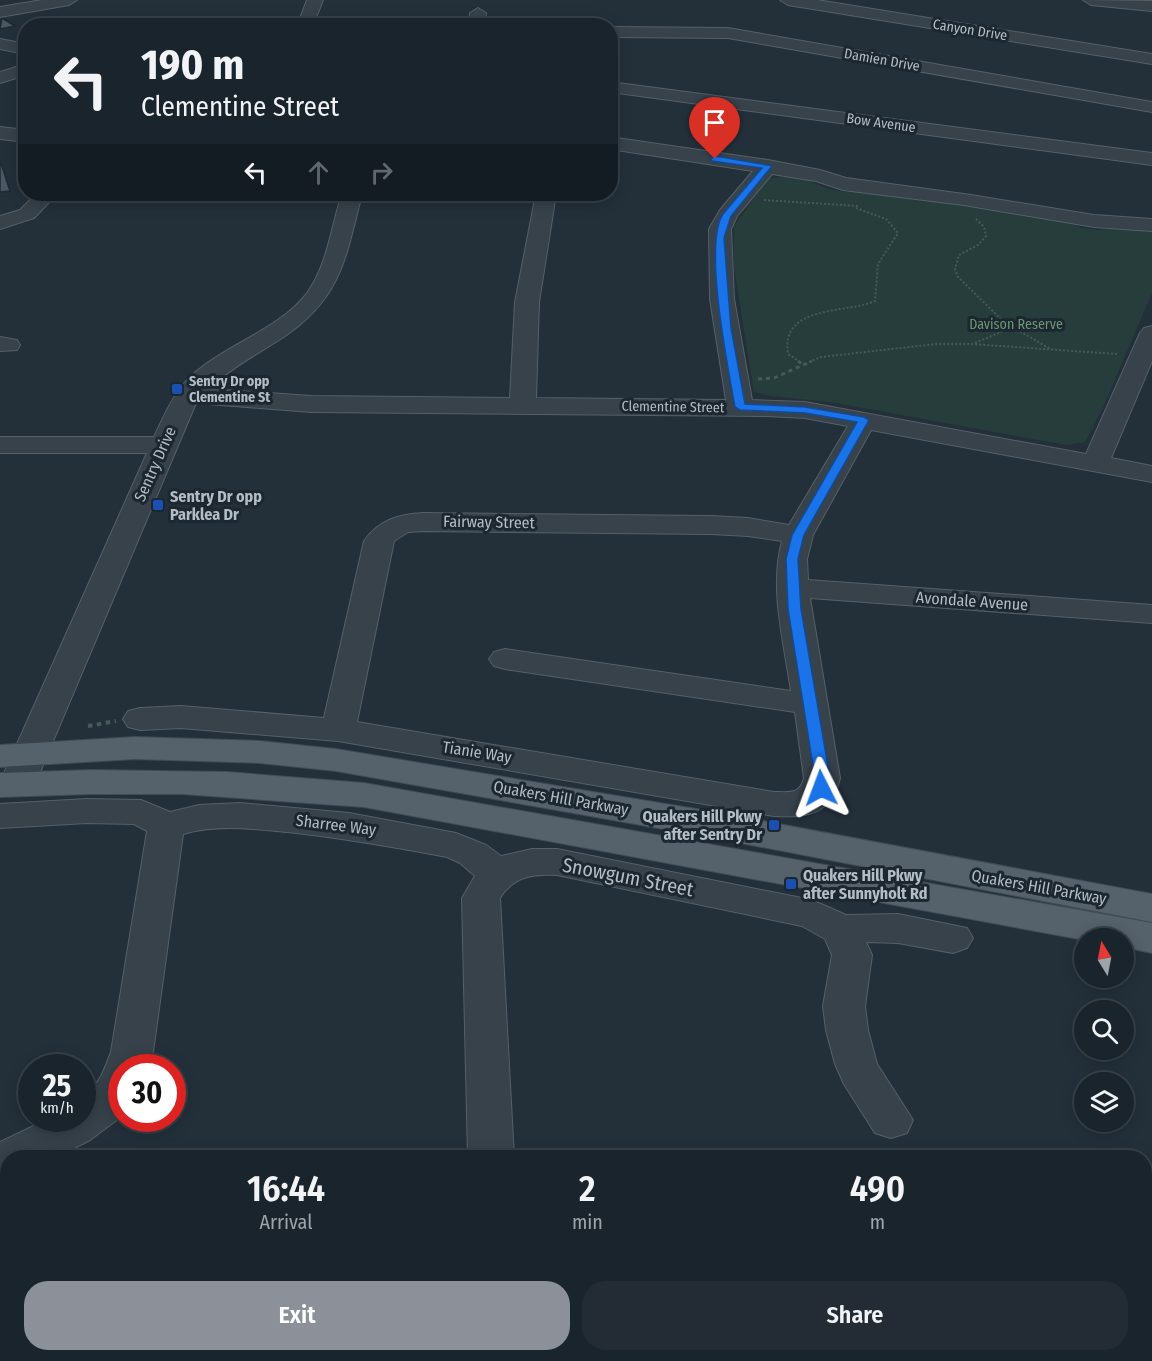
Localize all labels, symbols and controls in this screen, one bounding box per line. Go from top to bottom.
street label: Canyon Drive [932,16,1008,44]
text: 190 m [141,40,244,90]
icon: left [42,42,120,120]
street label: Damien Drive [843,45,921,75]
text: Clementine Street [141,91,339,123]
pin [689,97,740,159]
icon: arrive [698,106,731,139]
street label: Bow Avenue [845,110,917,136]
icon: left [239,156,272,189]
icon: ahead [302,156,335,189]
icon: right [365,156,398,189]
park label: Davison Reserve [969,316,1063,333]
place label: Sentry Dr opp Clementine St [189,373,271,406]
marker: Sentry Dr opp Clementine St [170,382,184,396]
street label: Clementine Street [622,398,725,416]
street label: Sentry Drive [130,424,180,504]
place label: Sentry Dr opp Parklea Dr [170,487,262,524]
marker: Sentry Dr opp Parklea Dr [151,498,165,512]
street label: Fairway Street [443,512,536,532]
street label: Avondale Avenue [915,588,1029,614]
street label: Tianie Way [441,737,514,767]
position arrow [789,756,853,820]
street label: Quakers Hill Parkway [492,777,631,819]
place label: Quakers Hill Pkwy after Sentry Dr [643,807,762,844]
street label: Sharree Way [295,811,378,839]
marker: Quakers Hill Pkwy after Sentry Dr [767,818,781,832]
street label: Snowgum Street [560,853,696,902]
place label: Quakers Hill Pkwy after Sunnyholt Rd [803,866,927,903]
street label: Quakers Hill Parkway [970,866,1109,908]
marker: Quakers Hill Pkwy after Sunnyholt Rd [784,877,798,891]
north arrow [1074,928,1134,988]
map controls [1074,928,1134,1132]
button: search [1074,1000,1134,1060]
speed limit sign: 30 [108,1054,186,1132]
text: 25 [43,1068,71,1104]
button: layers [1074,1072,1134,1132]
text: km/h [40,1099,74,1117]
text: 16:44 [247,1167,325,1211]
text: 2 [579,1167,596,1211]
text: 490 [850,1167,905,1211]
text: Arrival [259,1210,312,1234]
text: min [572,1210,603,1234]
text: m [870,1210,885,1234]
button: Exit [24,1281,570,1350]
button: Share [582,1281,1128,1350]

